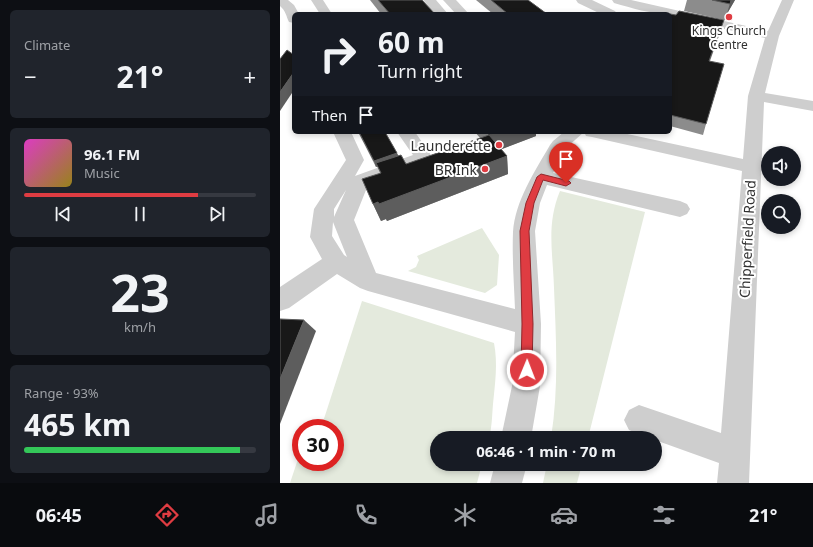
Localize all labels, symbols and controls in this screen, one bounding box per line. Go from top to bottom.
marker: Kings Church Centre [724,12,734,22]
place label: Kings Church Centre [692,22,766,53]
text: 60 m [378,23,445,61]
icon: right [312,28,364,80]
text: Climate [24,36,70,54]
text: 21° [116,56,164,97]
text: Turn right [378,59,462,83]
text: − [24,61,37,91]
text: + [243,61,256,91]
icon: arrive [355,104,377,126]
text: Then [312,105,347,125]
place label: Launderette [411,136,491,155]
marker: Launderette [494,140,504,150]
pin [549,142,583,183]
text: 96.1 FM [84,144,140,164]
map controls [761,146,801,234]
button: sound [761,146,801,186]
icon: arrive [555,148,577,170]
place label: BR Ink [435,160,478,179]
text: Music [84,164,120,182]
marker: BR Ink [480,164,490,174]
street label: Chipperfield Road [734,180,760,298]
button: search [761,194,801,234]
icon: previous [52,203,74,225]
icon: pause [129,203,151,225]
icon: next [206,203,228,225]
text: 23 [110,256,170,327]
text: km/h [124,318,156,336]
position arrow [506,349,548,391]
text: Range · 93% [24,384,99,402]
text: 465 km [24,404,131,445]
speed limit sign: 30 [292,419,344,471]
text: 06:46 · 1 min · 70 m [476,441,616,461]
icon: directions [153,501,181,529]
icon: music [253,501,281,529]
icon: phone [352,501,380,529]
icon: climate [451,501,479,529]
icon: car [550,501,578,529]
icon: filters [650,501,678,529]
text: 06:45 [36,503,82,527]
text: 21° [749,503,777,527]

